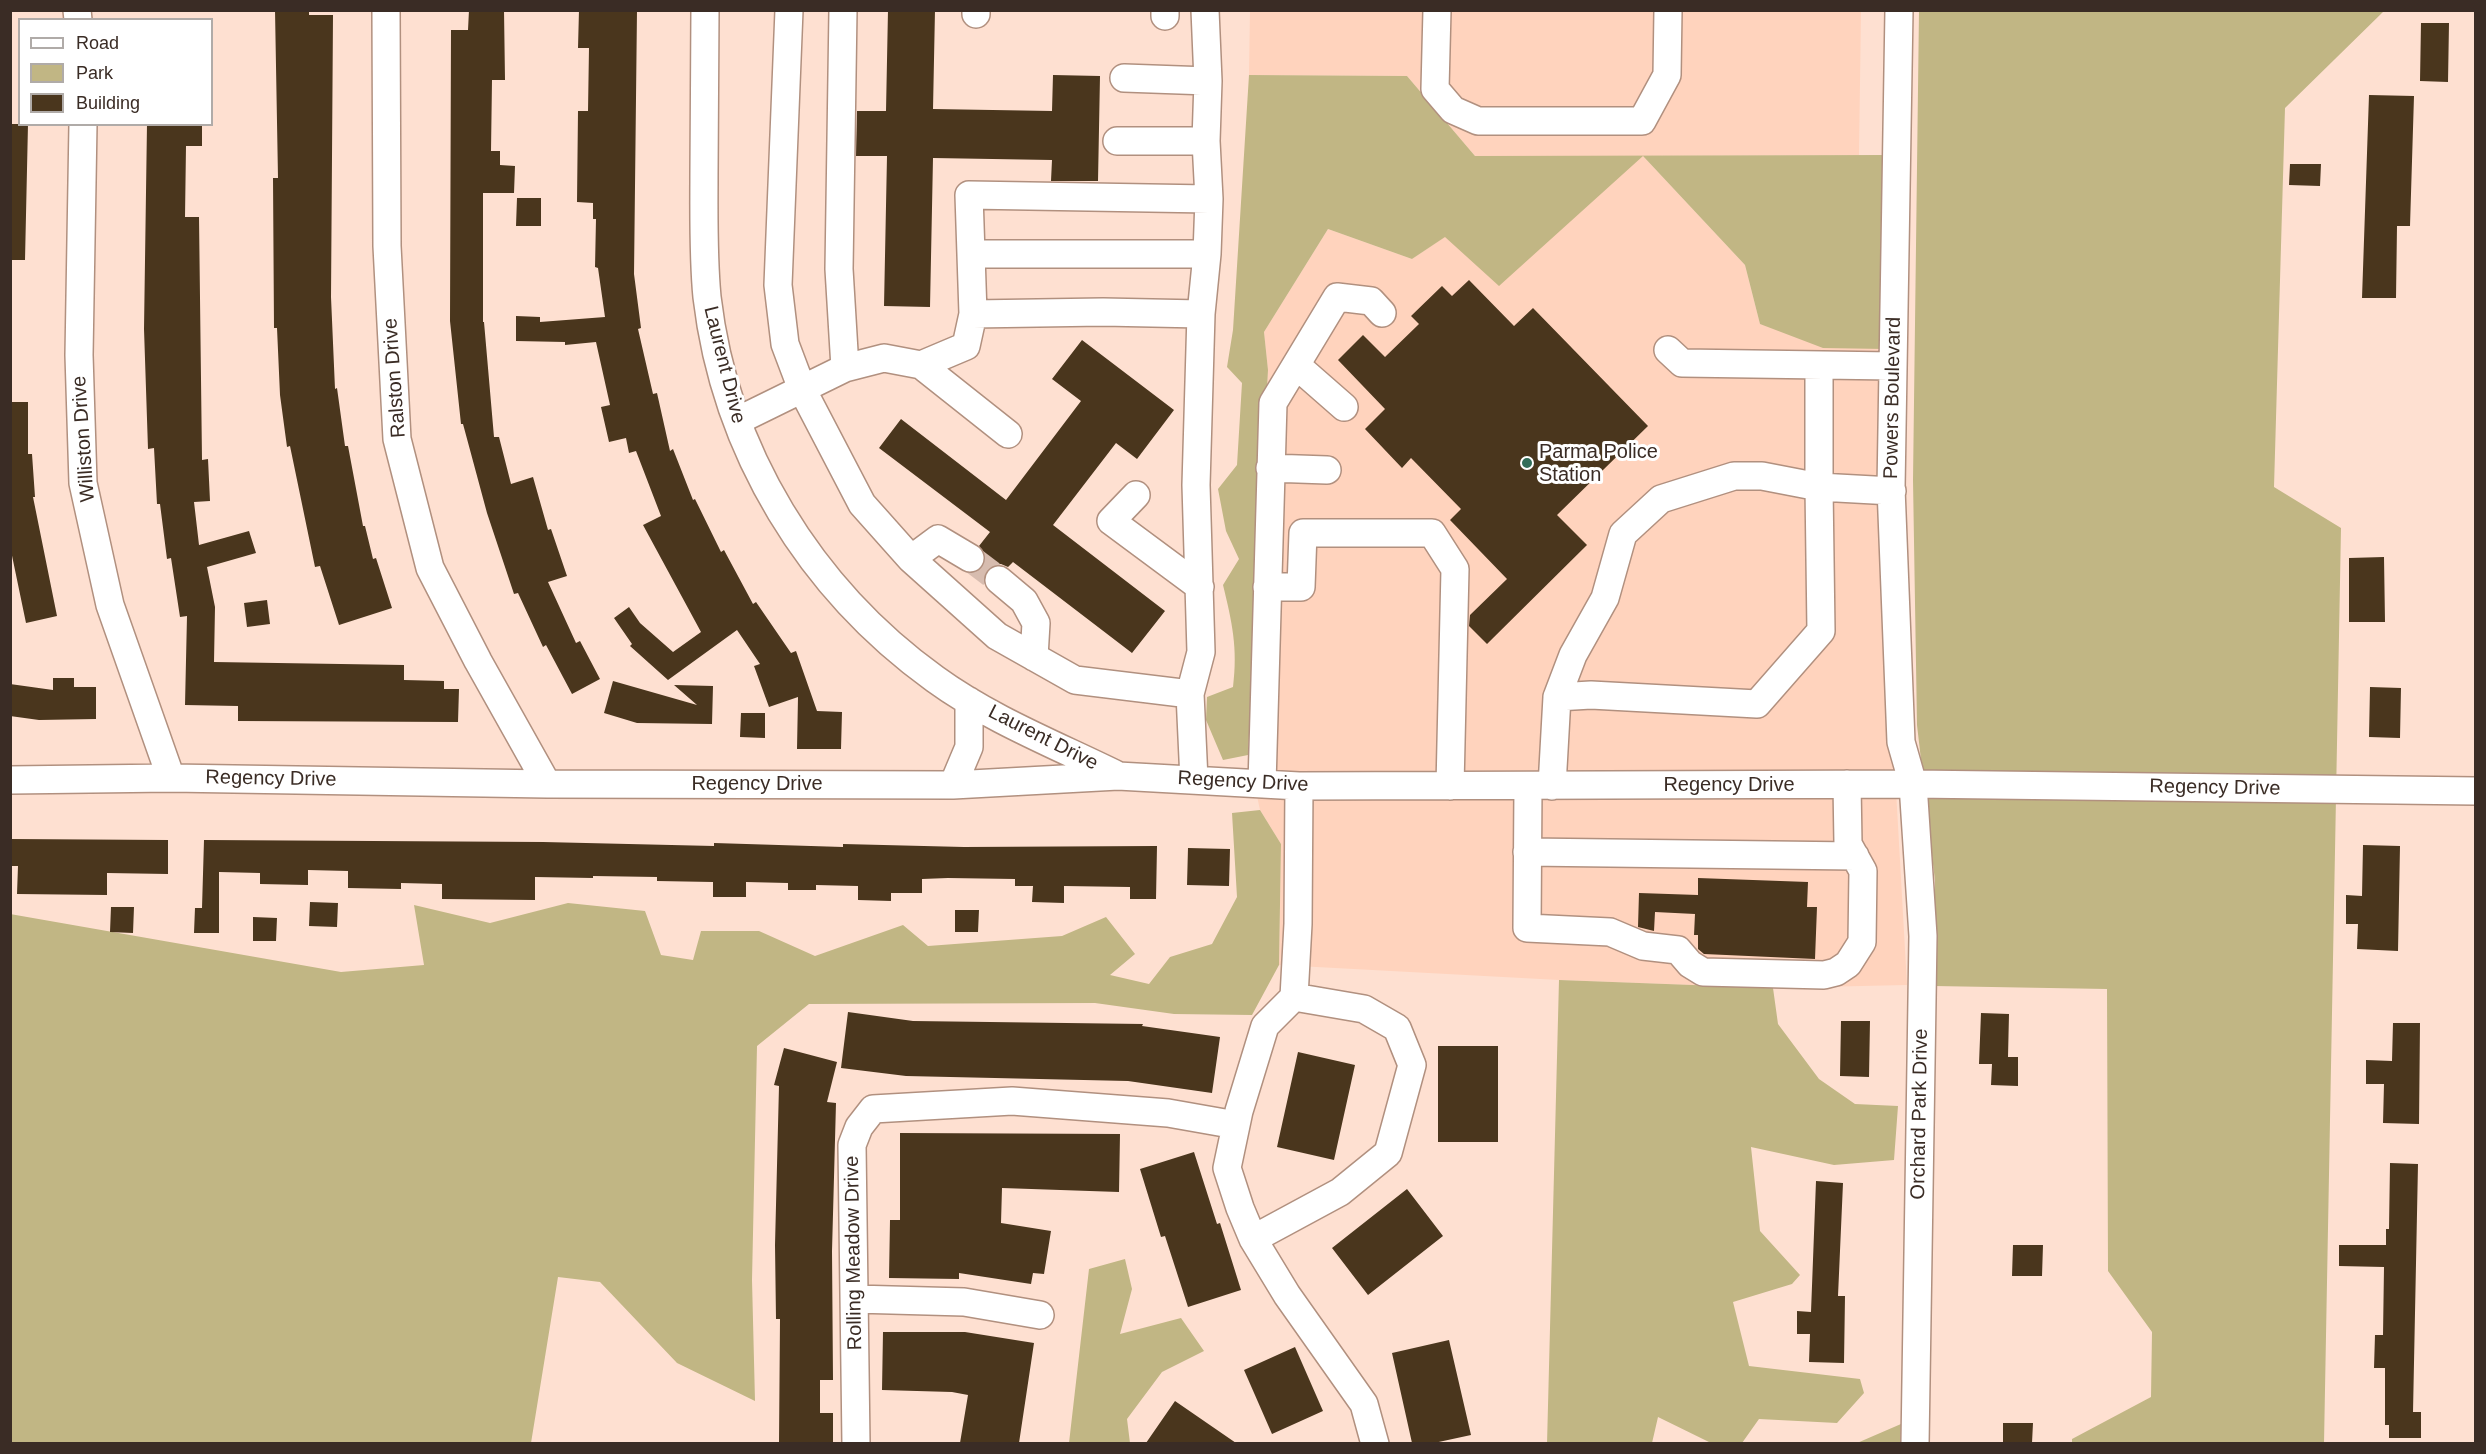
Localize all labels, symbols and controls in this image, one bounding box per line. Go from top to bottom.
legend [18,18,213,126]
text: Road [76,33,119,53]
text: Park [76,63,113,83]
text: Building [76,93,140,113]
street label: Laurent Drive [698,304,750,426]
street label: Ralston Drive [379,317,411,439]
street label: Powers Boulevard [1880,317,1906,479]
street label: Williston Drive [68,375,100,503]
place label: Parma Police Station [1539,440,1658,487]
marker: Parma Police Station [1520,456,1534,470]
street label: Laurent Drive [984,700,1102,776]
street label: Regency Drive [205,766,337,792]
street label: Regency Drive [1177,767,1309,797]
street label: Regency Drive [691,772,823,796]
street label: Regency Drive [1663,773,1795,797]
street label: Regency Drive [2149,775,2281,801]
street label: Orchard Park Drive [1907,1028,1933,1200]
street label: Rolling Meadow Drive [840,1156,868,1350]

